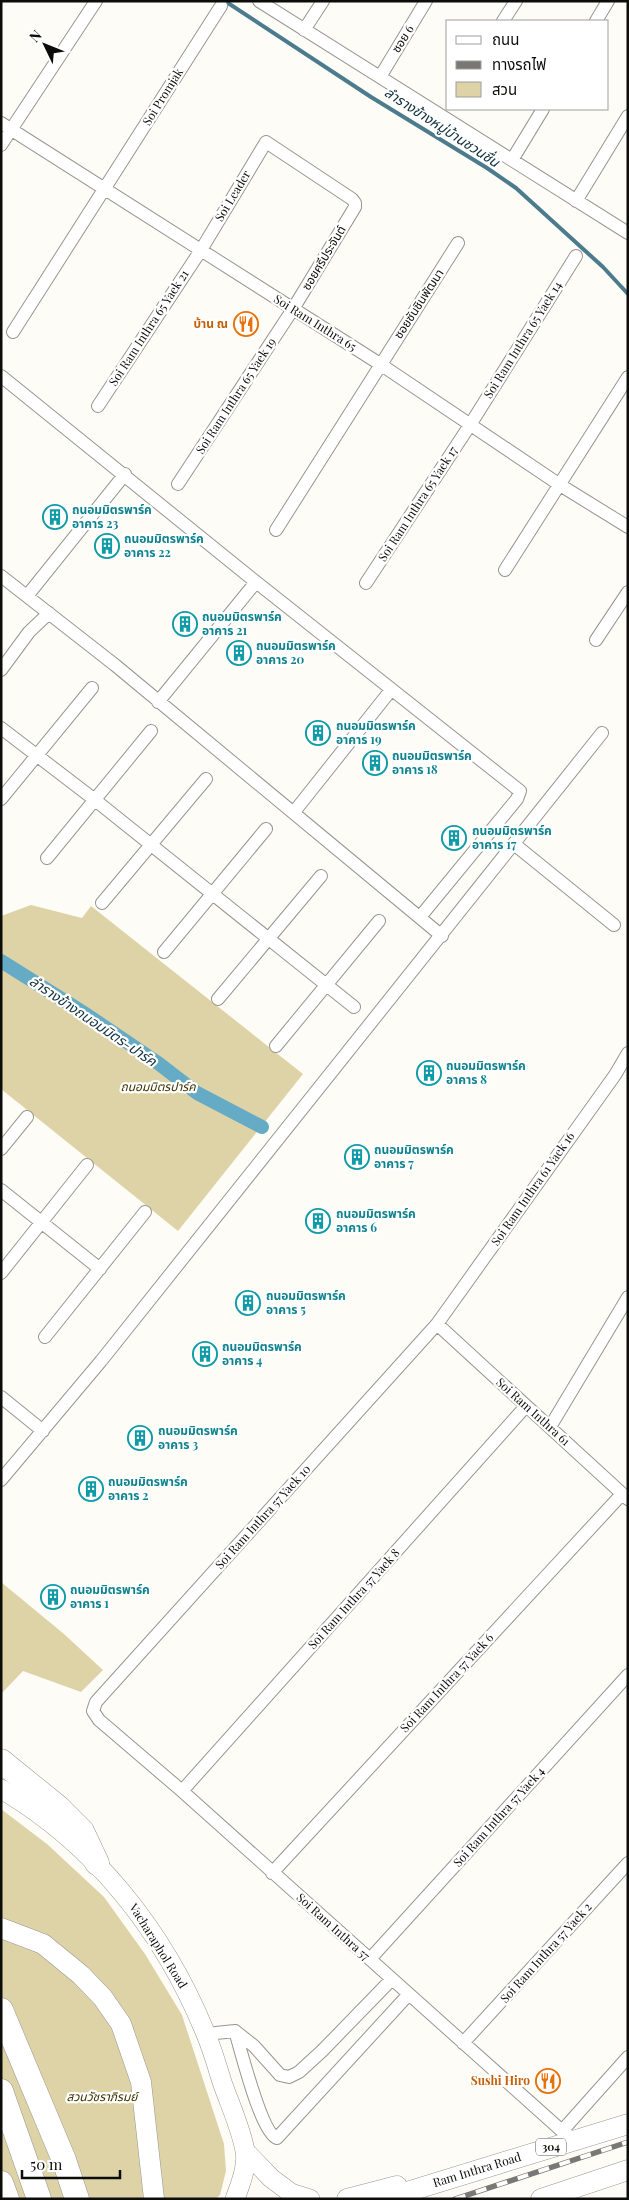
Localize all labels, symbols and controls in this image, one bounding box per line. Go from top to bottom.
north arrow [20,20,70,70]
legend [446,20,609,110]
street label: ซอย 6 [387,22,417,55]
text: N [25,26,46,46]
text: ถนน [492,29,519,49]
text: ทางรถไฟ [492,54,546,74]
street label: Soi Promjak [138,64,186,128]
text: สวน [492,79,517,99]
water label: ลำรางข้างหมู่บ้านชวนชื่น [381,82,505,172]
street label: Soi Leader [211,166,254,224]
street label: ซอยศรีประจันต์ [298,222,349,293]
street label: Soi Ram Inthra 65 Yaek 21 [105,266,192,389]
street label: ซอยซันชินพัฒนา [390,266,447,341]
street label: Soi Ram Inthra 65 Yaek 14 [479,278,565,401]
street label: Soi Ram Inthra 65 [271,290,360,354]
restaurant icon: บ้าน ณ [233,311,259,337]
place label: บ้าน ณ [193,315,228,331]
street label: Soi Ram Inthra 65 Yaek 19 [192,334,279,457]
street label: Soi Ram Inthra 65 Yaek 17 [374,443,461,564]
place label: ถนอมมิตรพาร์ค อาคาร 23 [72,501,152,531]
building icon: ถนอมมิตรพาร์ค อาคาร 23 [42,504,68,530]
place label: ถนอมมิตรพาร์ค อาคาร 22 [124,530,204,560]
building icon: ถนอมมิตรพาร์ค อาคาร 22 [94,533,120,559]
place label: ถนอมมิตรพาร์ค อาคาร 21 [202,608,282,638]
building icon: ถนอมมิตรพาร์ค อาคาร 21 [172,611,198,637]
place label: ถนอมมิตรพาร์ค อาคาร 20 [256,637,336,667]
building icon: ถนอมมิตรพาร์ค อาคาร 20 [226,640,252,666]
place label: ถนอมมิตรพาร์ค อาคาร 19 [336,717,416,747]
building icon: ถนอมมิตรพาร์ค อาคาร 19 [305,720,331,746]
place label: ถนอมมิตรพาร์ค อาคาร 18 [392,747,472,777]
building icon: ถนอมมิตรพาร์ค อาคาร 18 [362,750,388,776]
place label: ถนอมมิตรพาร์ค อาคาร 17 [472,822,552,852]
building icon: ถนอมมิตรพาร์ค อาคาร 17 [441,825,467,851]
water label: ลำรางข้างถนอมมิตร-ปาร์ค [26,971,162,1071]
place label: ถนอมมิตรพาร์ค อาคาร 8 [446,1057,526,1087]
building icon: ถนอมมิตรพาร์ค อาคาร 8 [416,1060,442,1086]
park label: ถนอมมิตรปาร์ค [120,1078,196,1094]
street label: Soi Ram Inthra 61 Yaek 16 [487,1128,578,1248]
place label: ถนอมมิตรพาร์ค อาคาร 7 [374,1141,454,1171]
building icon: ถนอมมิตรพาร์ค อาคาร 7 [344,1144,370,1170]
place label: ถนอมมิตรพาร์ค อาคาร 6 [336,1205,416,1235]
building icon: ถนอมมิตรพาร์ค อาคาร 6 [305,1208,331,1234]
place label: ถนอมมิตรพาร์ค อาคาร 5 [266,1287,346,1317]
building icon: ถนอมมิตรพาร์ค อาคาร 5 [235,1290,261,1316]
place label: ถนอมมิตรพาร์ค อาคาร 4 [222,1338,302,1368]
building icon: ถนอมมิตรพาร์ค อาคาร 4 [192,1341,218,1367]
street label: Soi Ram Inthra 61 [493,1374,574,1449]
place label: ถนอมมิตรพาร์ค อาคาร 3 [158,1422,238,1452]
building icon: ถนอมมิตรพาร์ค อาคาร 3 [127,1425,153,1451]
street label: Soi Ram Inthra 57 Yaek 10 [211,1461,314,1572]
place label: ถนอมมิตรพาร์ค อาคาร 2 [108,1473,188,1503]
building icon: ถนอมมิตรพาร์ค อาคาร 2 [78,1476,104,1502]
street label: Soi Ram Inthra 57 Yaek 8 [304,1545,403,1652]
place label: ถนอมมิตรพาร์ค อาคาร 1 [70,1581,150,1611]
building icon: ถนอมมิตรพาร์ค อาคาร 1 [40,1584,66,1610]
street label: Soi Ram Inthra 57 Yaek 6 [396,1629,496,1735]
street label: Soi Ram Inthra 57 Yaek 4 [449,1763,548,1870]
street label: Soi Ram Inthra 57 [294,1889,374,1964]
street label: Vacharaphol Road [126,1899,191,1991]
street label: Soi Ram Inthra 57 Yaek 2 [496,1899,595,2006]
restaurant icon: Sushi Hiro [535,2068,561,2094]
place label: Sushi Hiro [471,2072,530,2088]
park label: สวนวัชราภิรมย์ [67,2088,140,2104]
road number: 304 [536,2138,566,2156]
scale bar [22,2148,120,2180]
street label: Ram Inthra Road [431,2148,523,2190]
text: 50 m [30,2154,63,2174]

